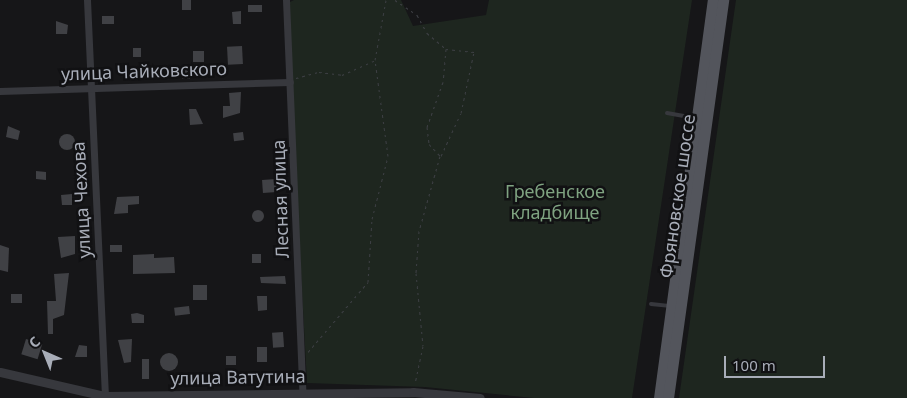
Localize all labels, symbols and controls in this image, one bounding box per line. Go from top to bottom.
street label: улица Чайковского [61,57,227,85]
street label: Фряновское шоссе [655,113,699,279]
street label: Лесная улица [267,139,293,259]
street label: улица Чехова [67,141,95,259]
park label: Гребенское кладбище [505,181,605,223]
north arrow [20,328,70,378]
text: С [24,332,44,352]
scale bar [727,346,828,378]
text: 100 m [732,355,776,375]
street label: улица Ватутина [170,365,306,389]

